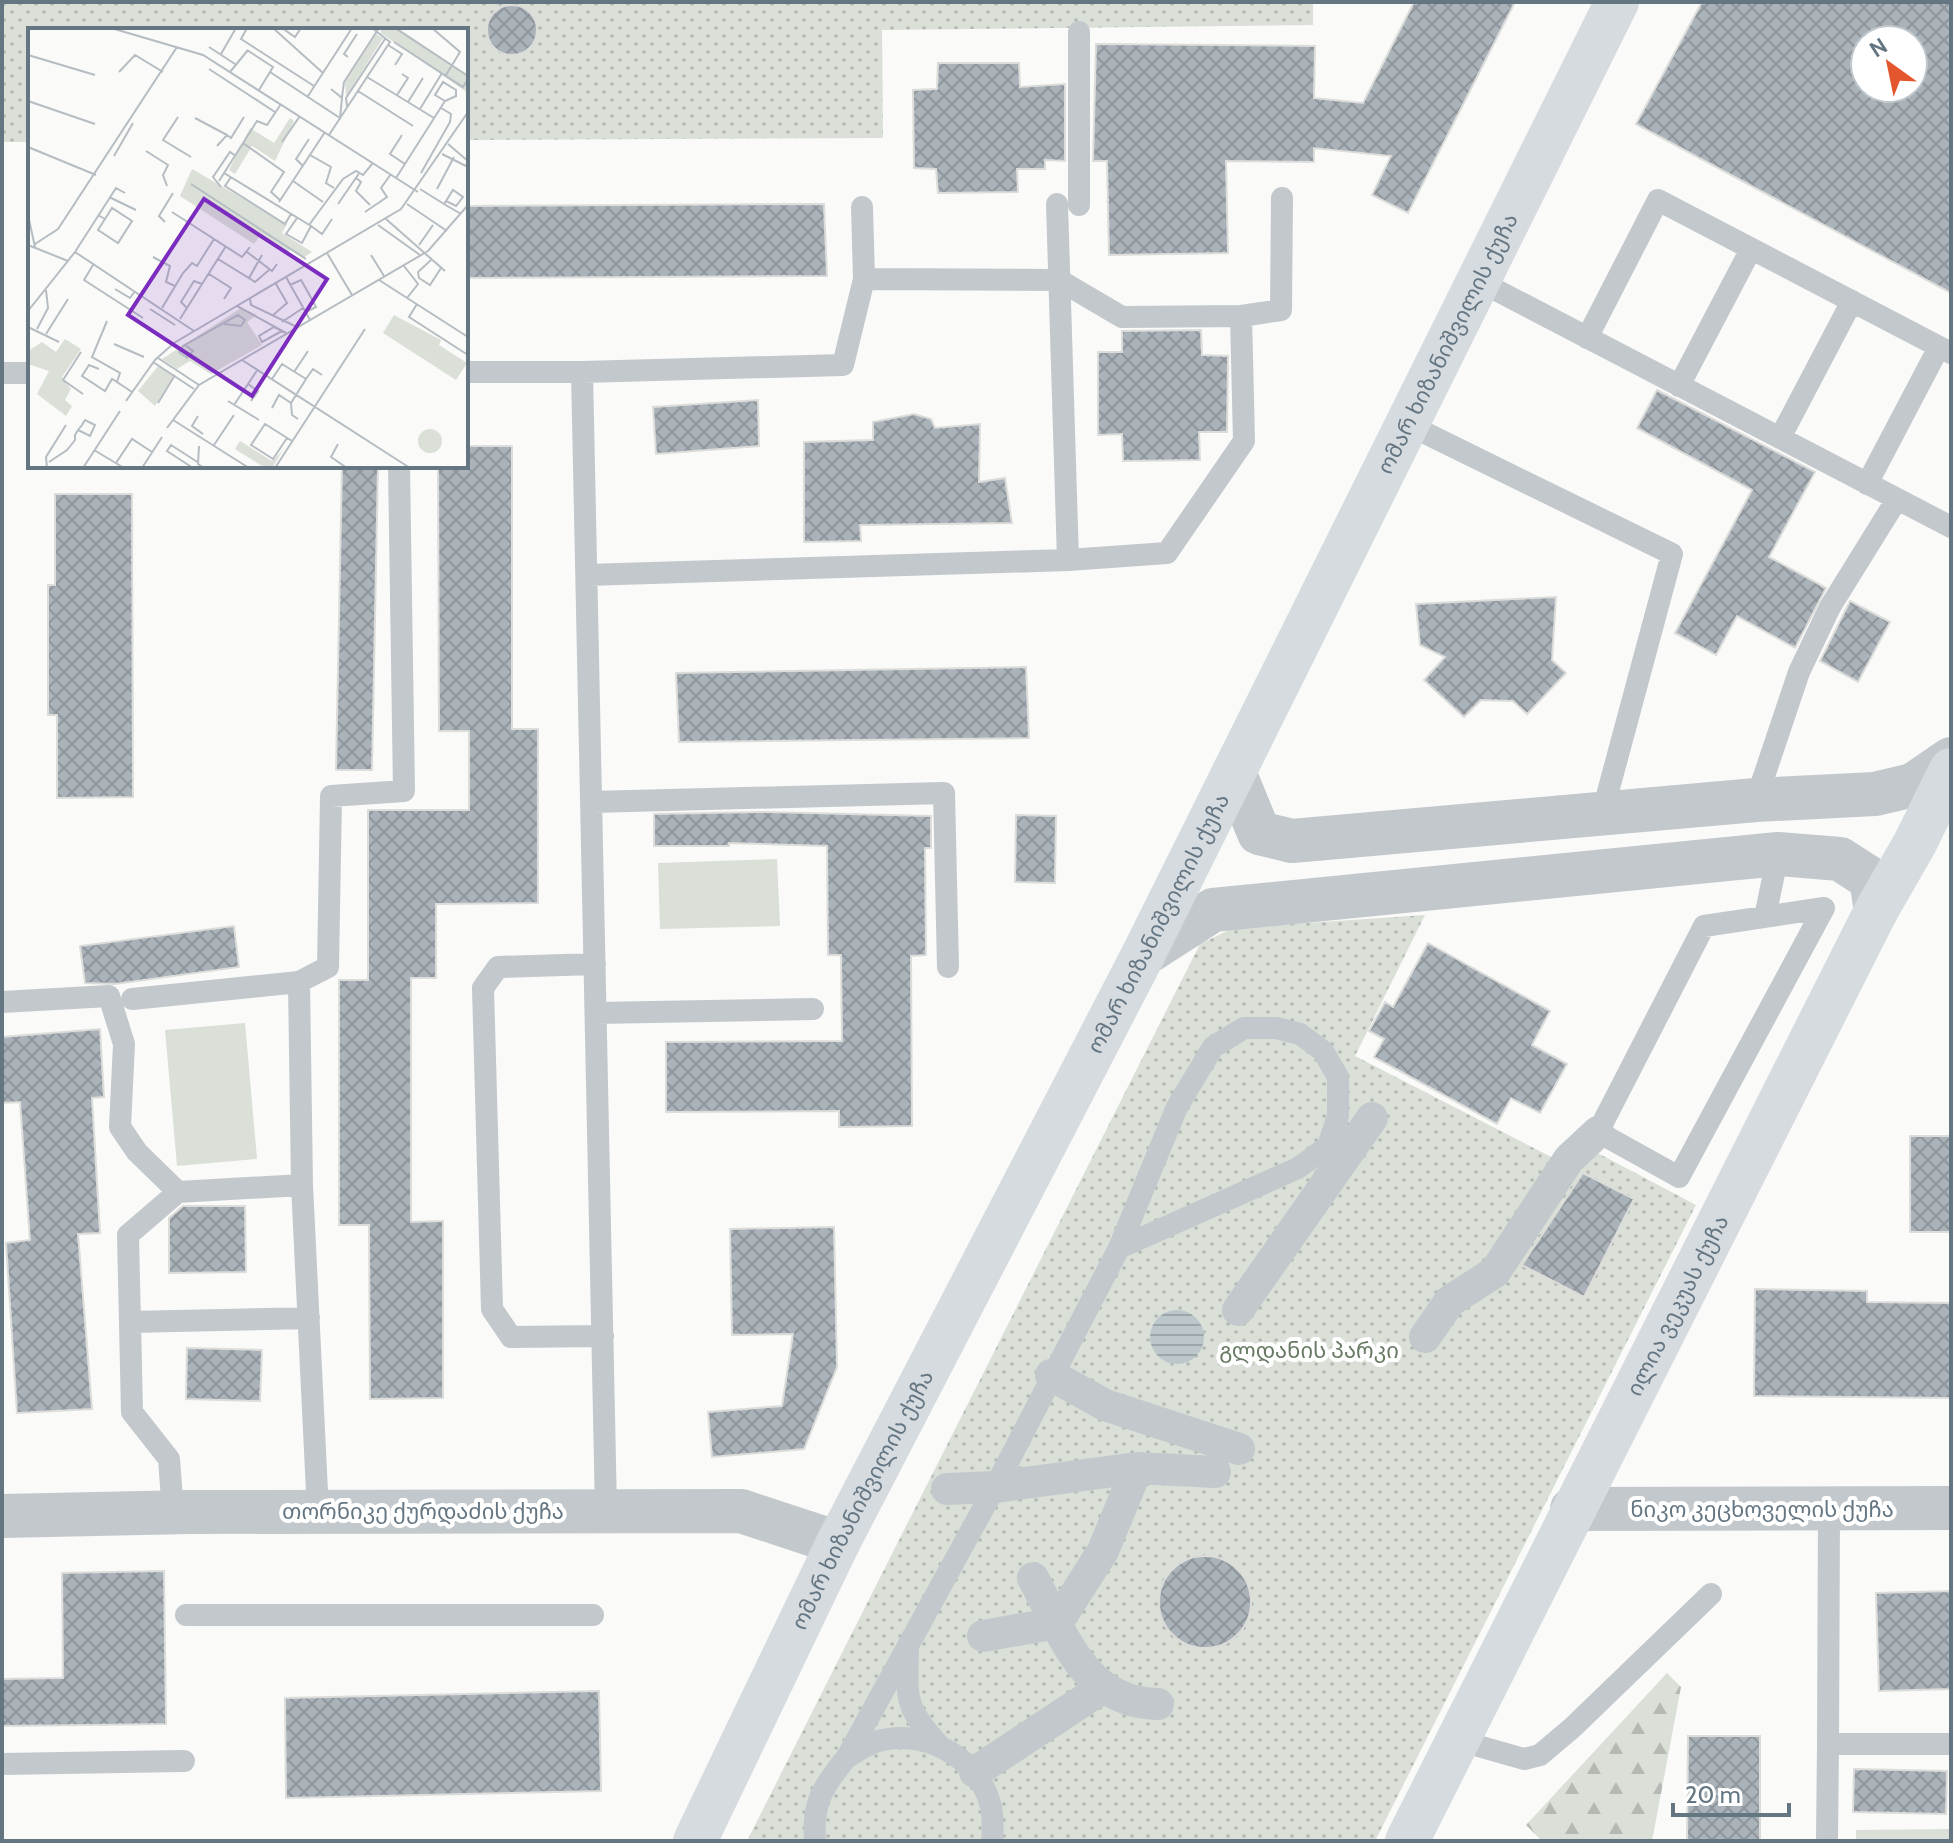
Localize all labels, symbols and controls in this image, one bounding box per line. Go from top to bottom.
north arrow [1849,24,1929,104]
inset map [28,28,468,468]
text: N [1865,32,1892,63]
street label: ომარ ხიზანიშვილის ქუჩა [1372,209,1524,478]
street label: ომარ ხიზანიშვილის ქუჩა [1081,789,1235,1058]
street label: ილია ვეკუას ქუჩა [1621,1210,1735,1401]
park label: გლდანის პარკი [1219,1337,1399,1364]
street label: ომარ ხიზანიშვილის ქუჩა [785,1366,939,1634]
street label: ნიკო კეცხოველის ქუჩა [1630,1496,1894,1523]
street label: თორნიკე ქურდაძის ქუჩა [282,1498,564,1525]
scale bar [1673,1767,1789,1817]
text: 20 m [1685,1780,1741,1809]

